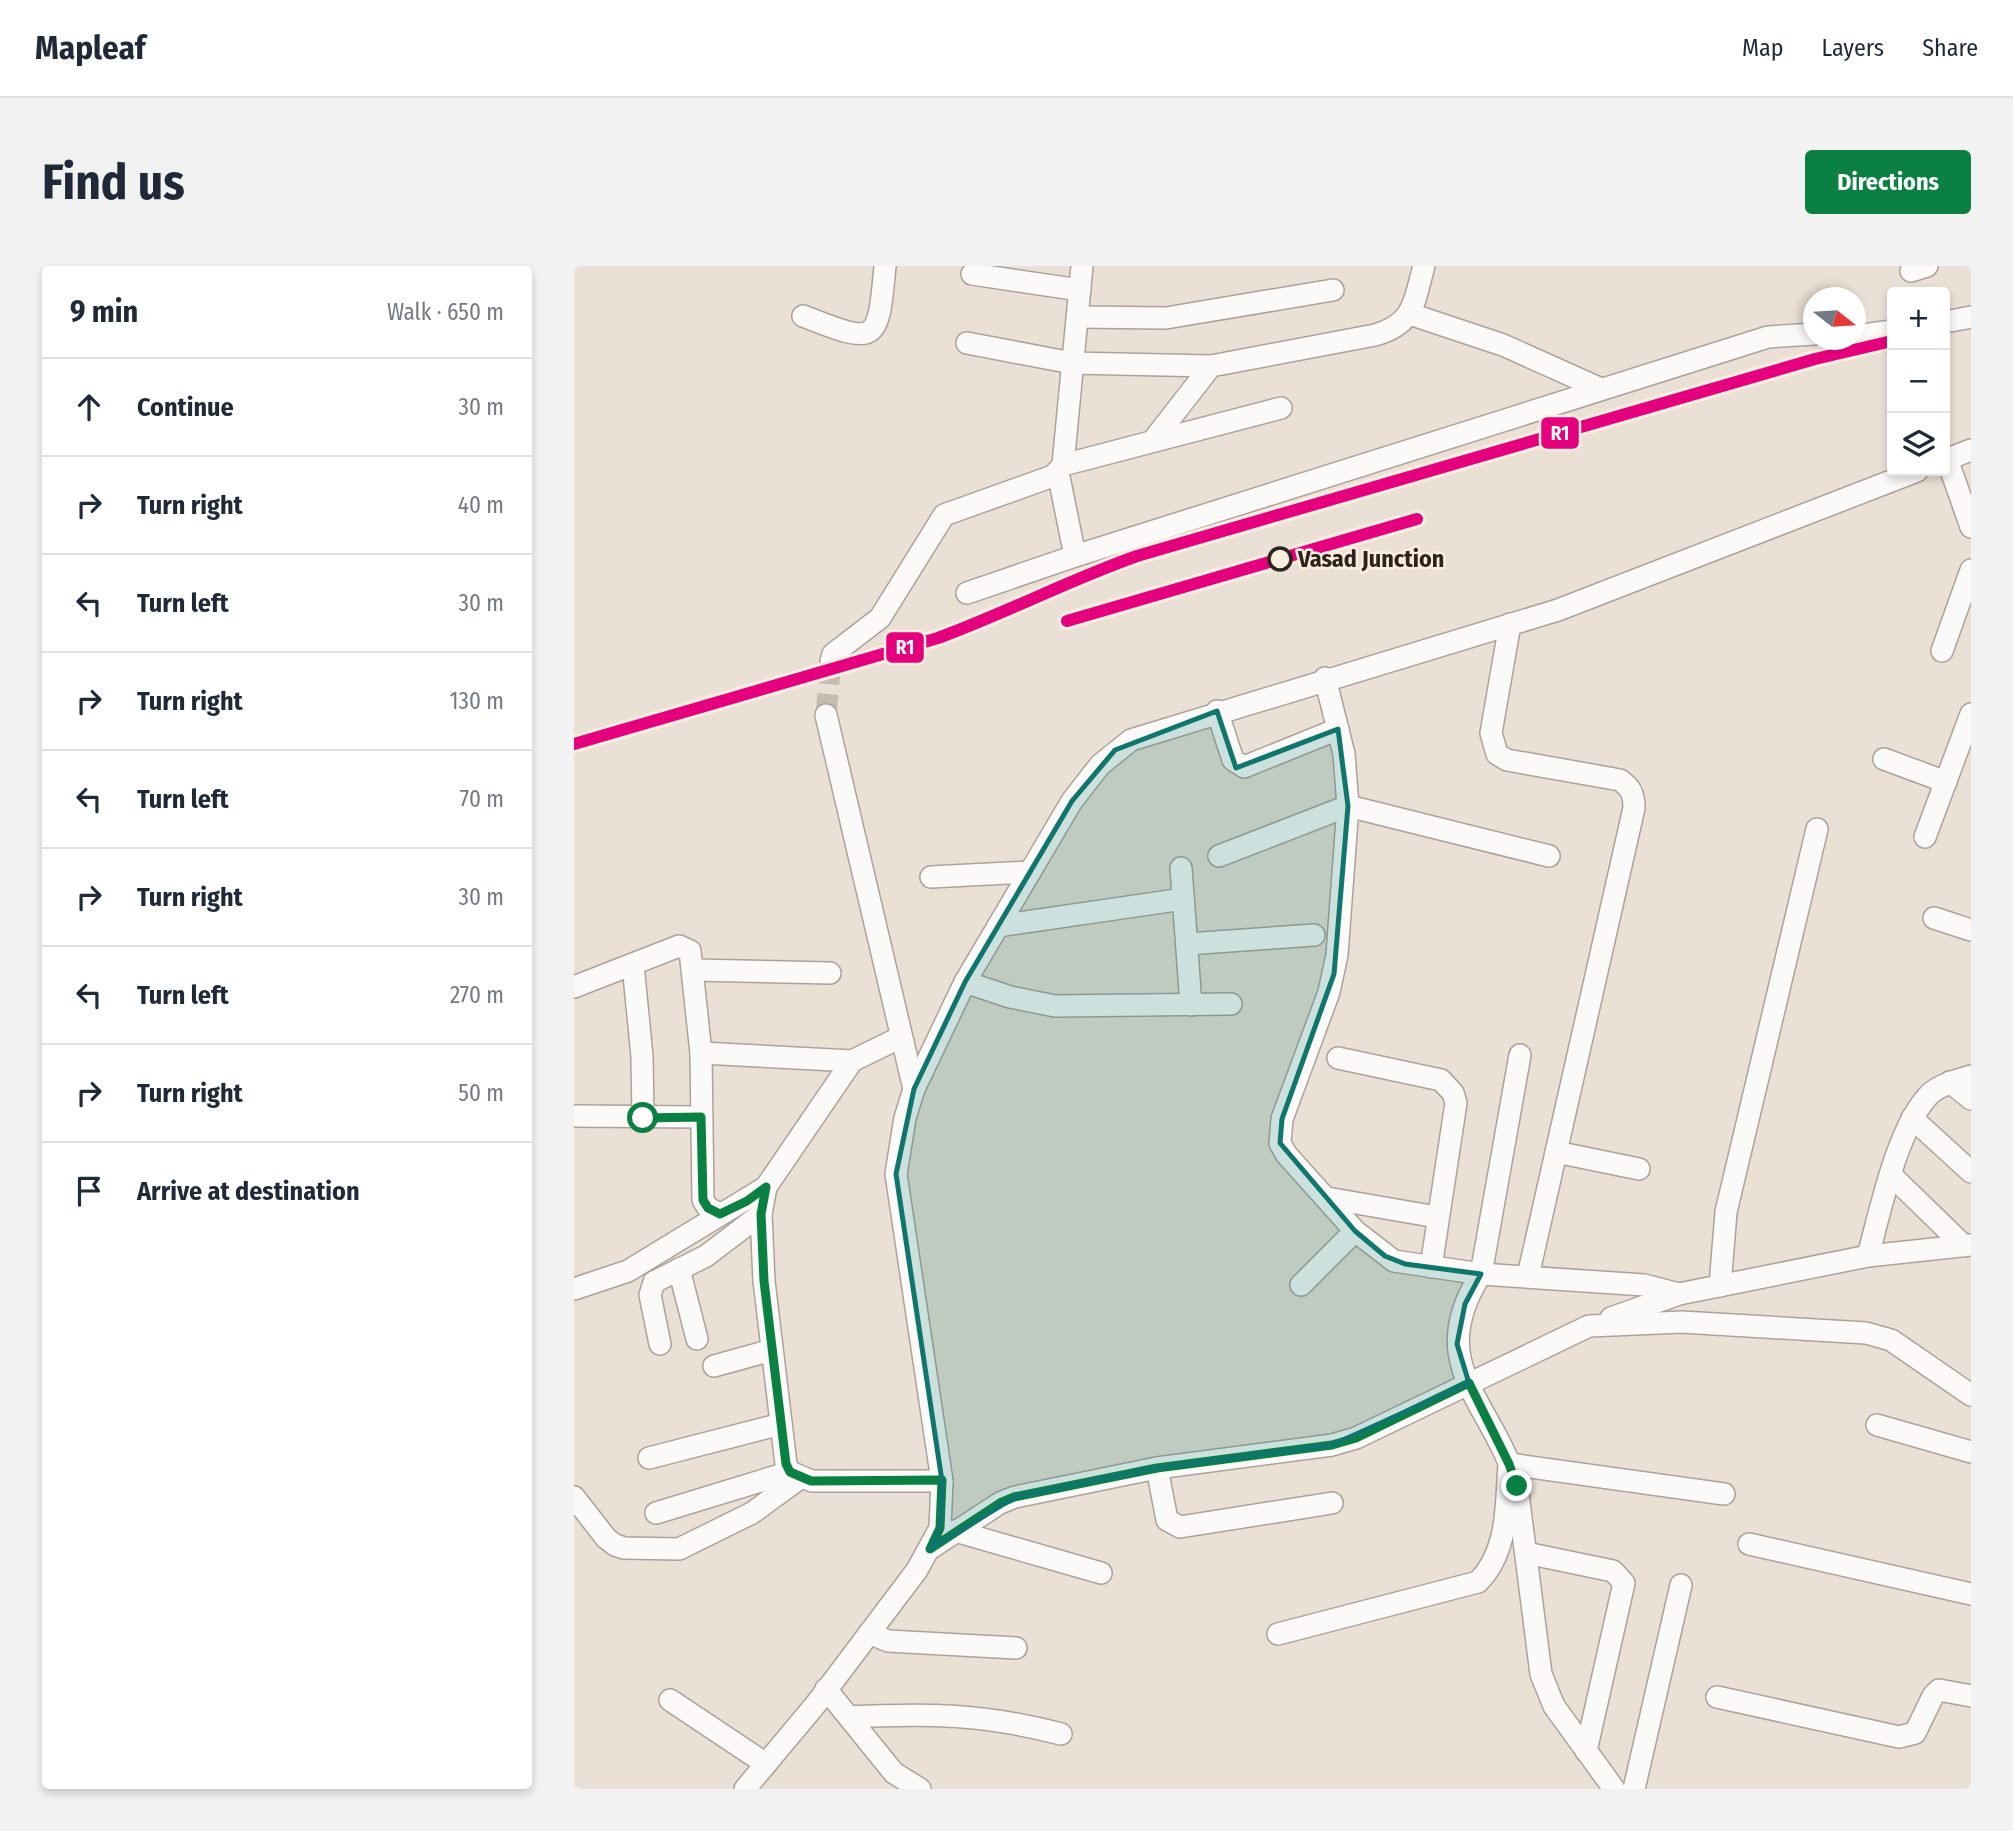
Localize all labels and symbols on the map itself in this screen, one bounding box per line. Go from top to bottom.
north arrow [1803,287,1866,350]
line badge: R1 [1540,416,1580,450]
text: R1 [1551,422,1569,445]
place label: Vasad Junction [1297,545,1444,573]
marker: Vasad Junction [1268,547,1292,571]
line badge: R1 [885,631,925,664]
text: R1 [896,636,914,659]
route start [627,1102,658,1133]
route end [1501,1470,1532,1501]

